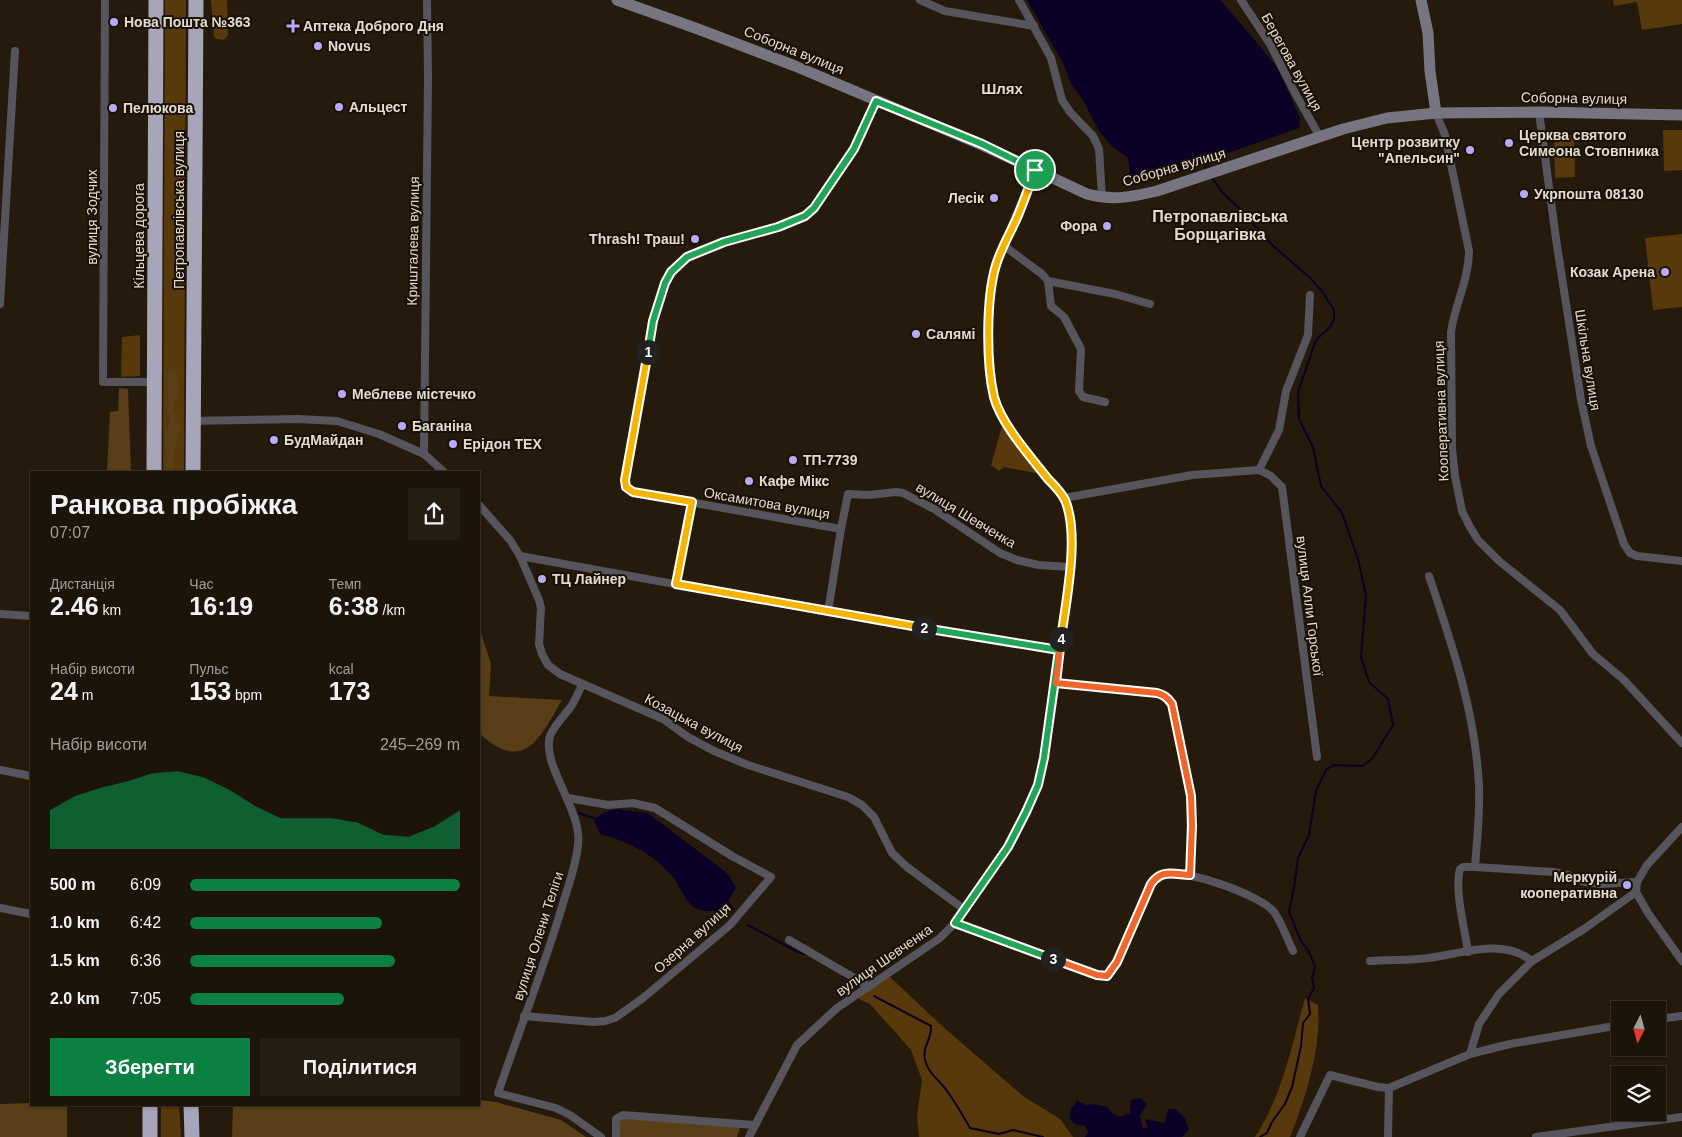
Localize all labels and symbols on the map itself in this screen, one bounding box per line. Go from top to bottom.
street label: Берегова вулиця [1258,10,1326,114]
place label: Нова Пошта №363 [124,14,251,30]
marker: Нова Пошта №363 [108,16,120,28]
place label: Аптека Доброго Дня [303,18,444,34]
marker: Аптека Доброго Дня [287,20,299,32]
street label: Соборна вулиця [742,23,846,77]
place label: Novus [328,38,371,54]
marker: Novus [312,40,324,52]
district label: Шлях [981,80,1024,97]
street label: Соборна вулиця [1521,89,1627,107]
place label: Альцест [349,99,408,115]
place label: Пелюкова [123,100,193,116]
marker: Альцест [333,101,345,113]
marker: Пелюкова [107,102,119,114]
place label: Церква святого Симеона Стовпника [1519,127,1659,159]
street label: Петропавлівська вулиця [171,131,187,289]
place label: Центр розвитку "Апельсин" [1351,134,1460,166]
marker: Церква святого Симеона Стовпника [1503,137,1515,149]
marker: Центр розвитку "Апельсин" [1464,144,1476,156]
street label: Соборна вулиця [1121,145,1227,189]
pin [1014,149,1056,191]
street label: вулиця Зодчих [84,169,100,265]
street label: Кришталева вулиця [404,176,422,306]
street label: Кільцева дорога [131,183,147,289]
place label: Укрпошта 08130 [1534,186,1644,202]
marker: Укрпошта 08130 [1518,188,1530,200]
place label: Лесік [948,190,985,206]
marker: Лесік [988,192,1000,204]
district label: Петропавлівська Борщагівка [1152,208,1288,243]
place label: Фора [1060,218,1097,234]
marker: Фора [1101,220,1113,232]
place label: Thrash! Траш! [589,231,685,247]
marker: Thrash! Траш! [689,233,701,245]
place label: Козак Арена [1570,264,1655,280]
marker: Козак Арена [1659,266,1671,278]
street label: Шкільна вулиця [1572,308,1604,412]
place label: Салямі [926,326,975,342]
marker: Салямі [910,328,922,340]
pin: 1 [636,340,660,364]
street label: Кооперативна вулиця [1431,340,1451,482]
place label: Меблеве містечко [352,386,476,402]
marker: Меблеве містечко [336,388,348,400]
place label: Баганіна [412,418,472,434]
marker: Баганіна [396,420,408,432]
place label: БудМайдан [284,432,364,448]
marker: БудМайдан [268,434,280,446]
place label: Ерідон ТЕХ [463,436,542,452]
marker: Ерідон ТЕХ [447,438,459,450]
place label: ТП-7739 [803,452,858,468]
marker: ТП-7739 [787,454,799,466]
place label: Кафе Мікс [759,473,830,489]
marker: Кафе Мікс [743,475,755,487]
street label: вулиця Шевченка [913,479,1019,551]
street label: Оксамитова вулиця [703,484,831,522]
street label: вулиця Алли Горської [1293,535,1327,677]
place label: ТЦ Лайнер [552,571,626,587]
marker: ТЦ Лайнер [536,573,548,585]
pin: 2 [912,616,936,640]
pin: 4 [1048,626,1074,652]
street label: Козацька вулиця [642,690,746,756]
street label: вулиця Олени Теліги [510,869,566,1003]
place label: Меркурій кооперативна [1520,869,1617,901]
marker: Меркурій кооперативна [1621,879,1633,891]
street label: Озерна вулиця [650,899,734,977]
street label: вулиця Шевченка [833,921,935,999]
pin: 3 [1040,946,1066,972]
north arrow [1611,1001,1666,1056]

